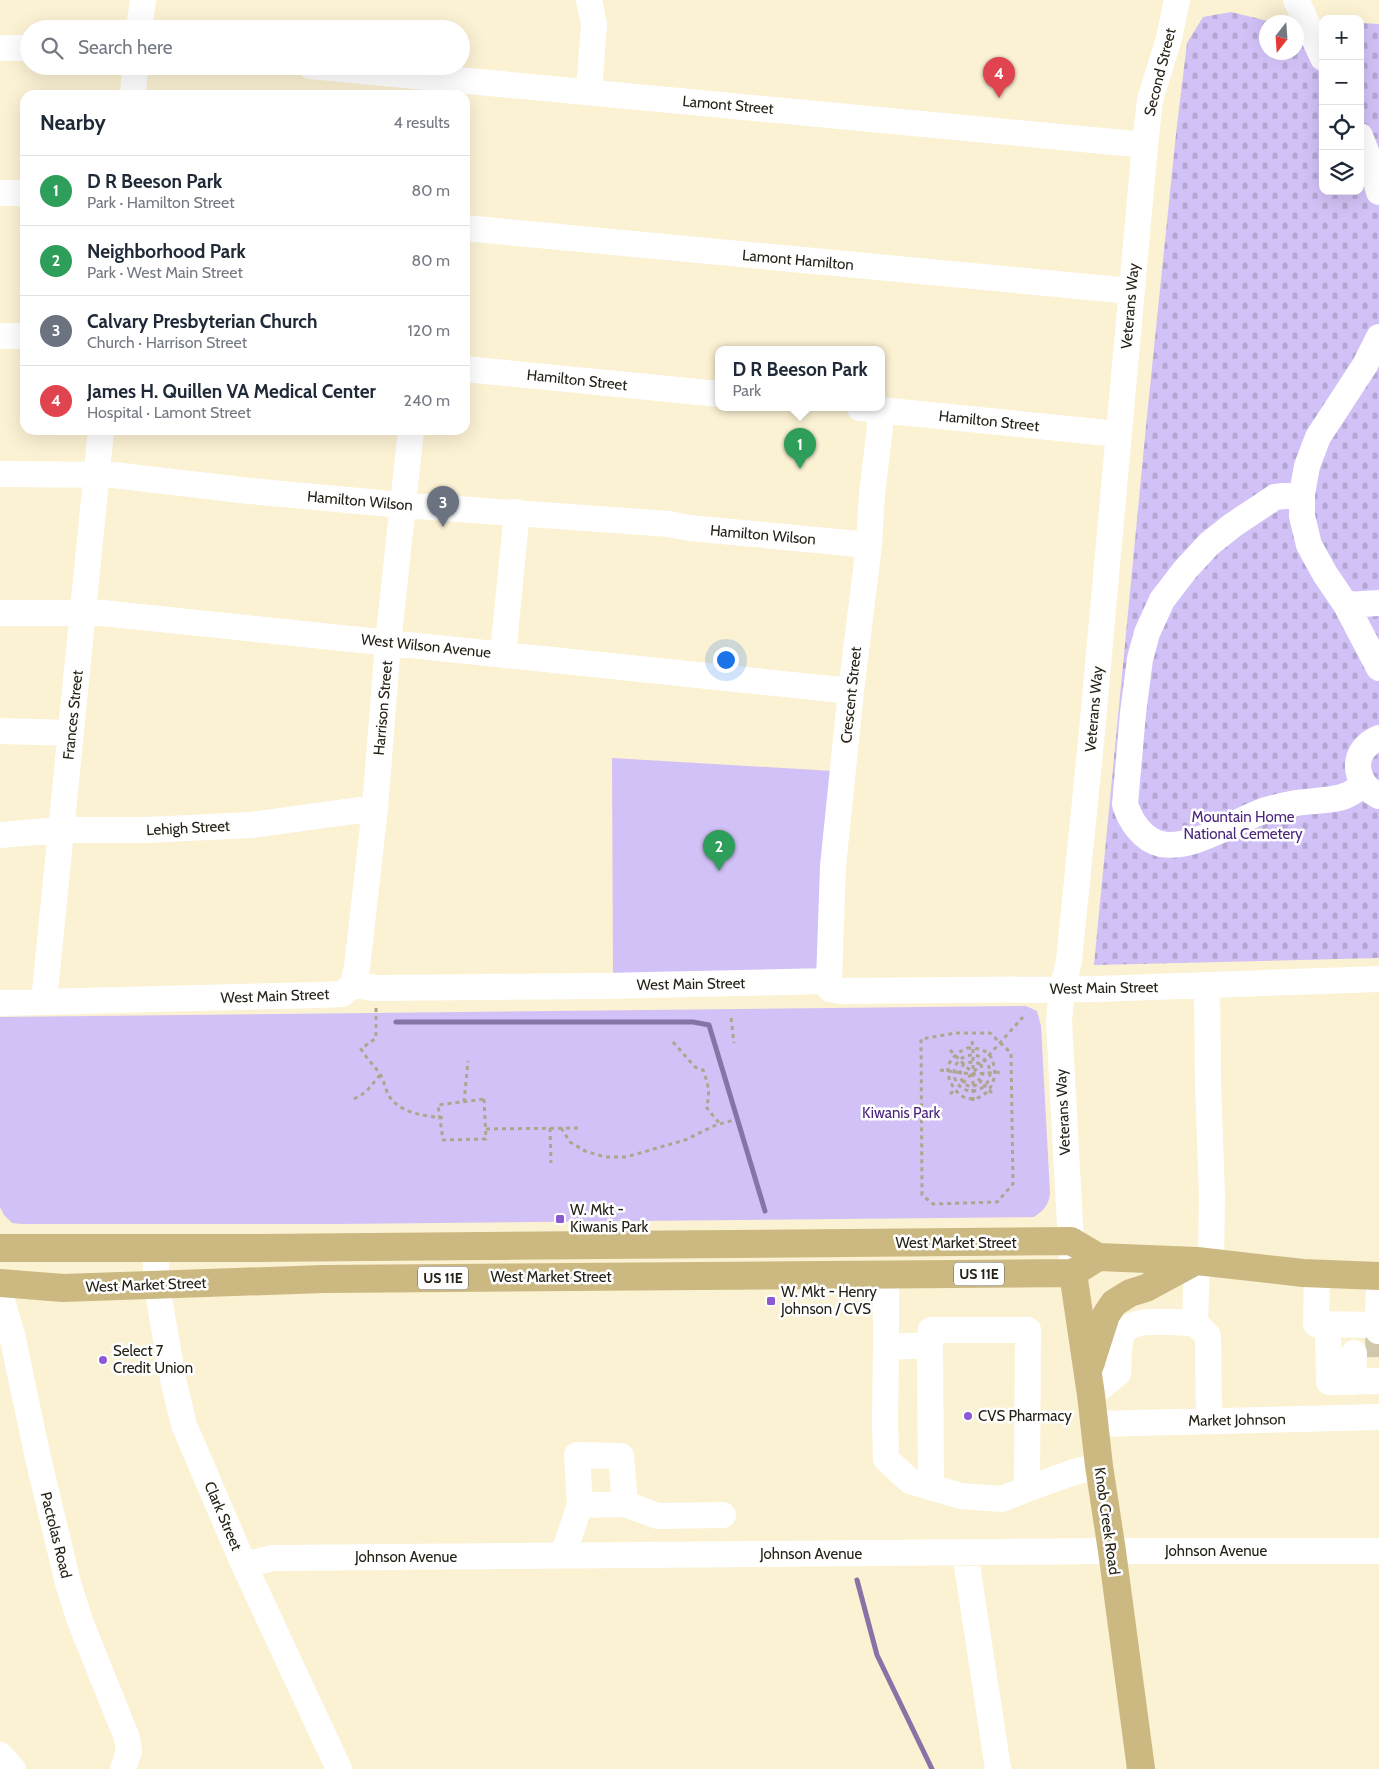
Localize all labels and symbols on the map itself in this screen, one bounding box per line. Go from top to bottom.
north arrow [1259,15,1304,60]
street label: Second Street [1140,26,1180,118]
pin: 4 [983,57,1015,98]
street label: Lamont Street [682,92,774,118]
street label: Lamont Hamilton [741,246,855,274]
street label: Veterans Way [1117,262,1143,350]
street label: Hamilton Street [526,366,628,394]
street label: Hamilton Street [938,407,1040,435]
pin: 1 [784,428,816,469]
pin: 3 [427,486,459,527]
street label: Hamilton Wilson [306,487,414,515]
street label: Hamilton Wilson [709,521,817,549]
street label: West Wilson Avenue [360,630,492,662]
street label: Crescent Street [837,646,865,744]
your location [713,647,739,673]
street label: Harrison Street [370,660,396,756]
street label: Veterans Way [1081,665,1107,753]
street label: Frances Street [59,669,87,761]
park label: Mountain Home National Cemetery [1184,808,1303,843]
street label: Lehigh Street [146,817,230,839]
pin: 2 [703,830,735,871]
street label: West Main Street [636,974,746,994]
street label: West Main Street [1049,978,1159,998]
street label: West Main Street [220,985,330,1007]
street label: Veterans Way [1052,1068,1074,1156]
park label: Kiwanis Park [862,1104,940,1122]
place label: W. Mkt - Kiwanis Park [570,1201,649,1236]
marker: W. Mkt - Kiwanis Park [554,1213,566,1225]
street label: West Market Street [895,1234,1017,1252]
road number: US 11E [954,1262,1004,1286]
road number: US 11E [418,1266,468,1290]
street label: West Market Street [490,1268,612,1286]
street label: West Market Street [85,1274,207,1296]
place label: W. Mkt - Henry Johnson / CVS [780,1283,877,1318]
marker: W. Mkt - Henry Johnson / CVS [765,1295,777,1307]
place label: Select 7 Credit Union [113,1342,193,1377]
marker: Select 7 Credit Union [97,1354,109,1366]
place label: CVS Pharmacy [978,1407,1072,1425]
marker: CVS Pharmacy [962,1410,974,1422]
street label: Market Johnson [1188,1410,1286,1430]
street label: Knob Creek Road [1091,1466,1123,1576]
street label: Clark Street [200,1479,246,1553]
street label: Pactolas Road [37,1490,75,1580]
street label: Johnson Avenue [1164,1542,1267,1560]
street label: Johnson Avenue [759,1545,862,1563]
street label: Johnson Avenue [354,1548,457,1566]

